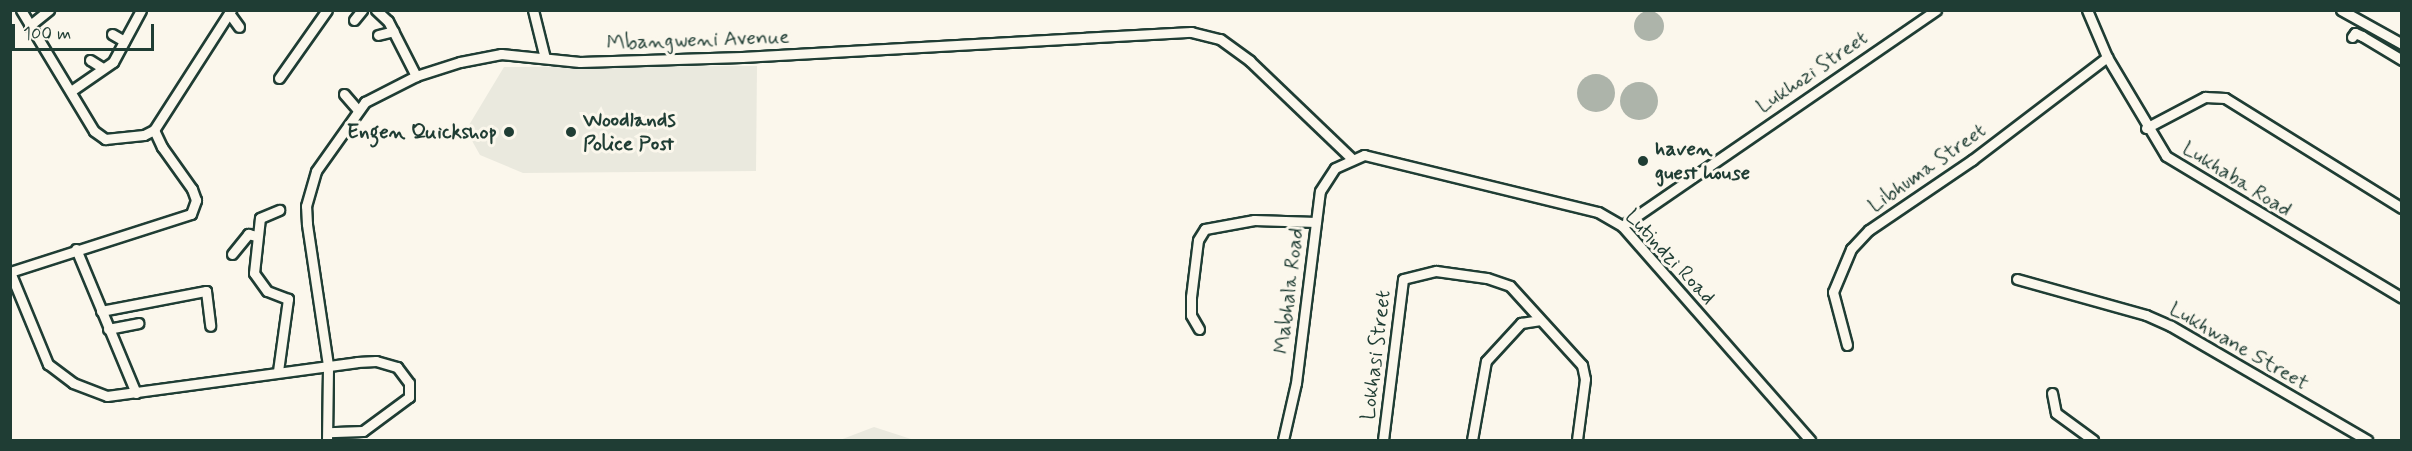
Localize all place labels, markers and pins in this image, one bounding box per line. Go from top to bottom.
place label: Woodlands Police Post [583,107,676,157]
place label: Engen Quickshop [347,119,497,145]
marker: Engen Quickshop [502,125,516,139]
marker: Woodlands Police Post [564,125,578,139]
place label: haven guest house [1655,136,1750,186]
marker: haven guest house [1636,154,1650,168]

